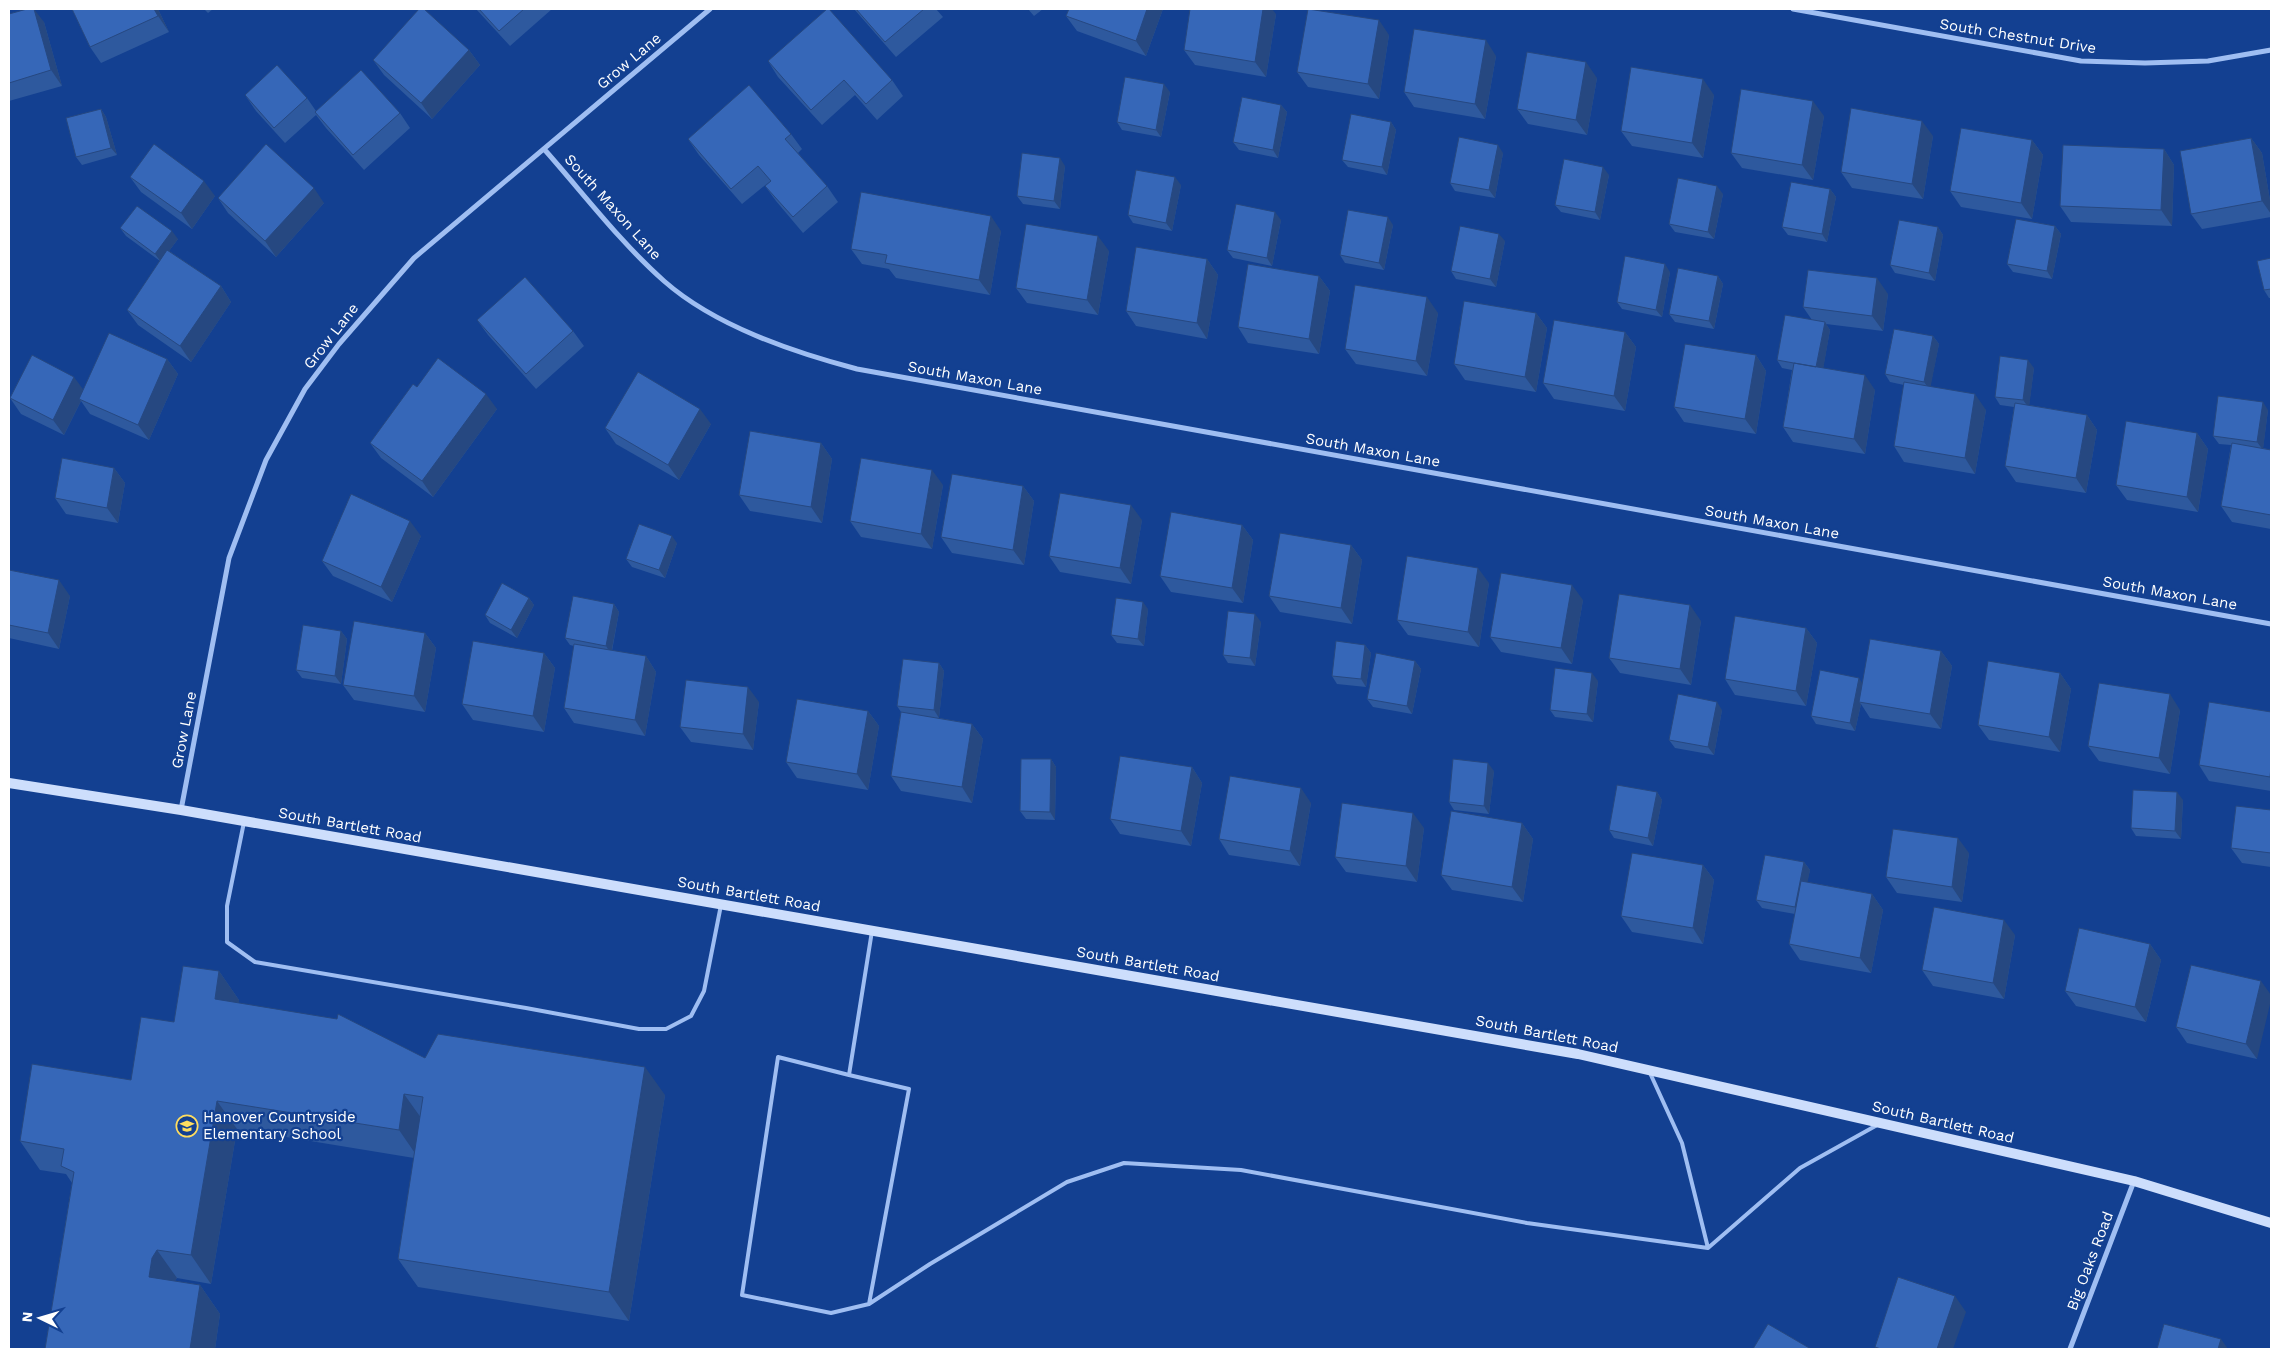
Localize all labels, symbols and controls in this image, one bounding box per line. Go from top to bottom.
street label: South Chestnut Drive [1938,15,2098,57]
street label: Grow Lane [593,29,665,93]
street label: South Maxon Lane [561,150,665,264]
street label: Grow Lane [300,300,362,372]
street label: South Maxon Lane [906,357,1044,399]
street label: South Maxon Lane [1304,429,1442,471]
street label: South Maxon Lane [1703,501,1841,543]
street label: South Maxon Lane [2101,572,2239,614]
street label: Grow Lane [168,690,200,770]
street label: South Bartlett Road [277,804,423,846]
street label: South Bartlett Road [676,873,822,915]
street label: South Bartlett Road [1075,943,1221,985]
street label: South Bartlett Road [1474,1011,1620,1057]
street label: South Bartlett Road [1870,1097,2016,1147]
place label: Hanover Countryside Elementary School [203,1108,356,1143]
school or university icon: Hanover Countryside Elementary School [175,1114,199,1138]
street label: Big Oaks Road [2063,1209,2117,1313]
north arrow [15,1293,65,1343]
text: N [19,1311,35,1323]

